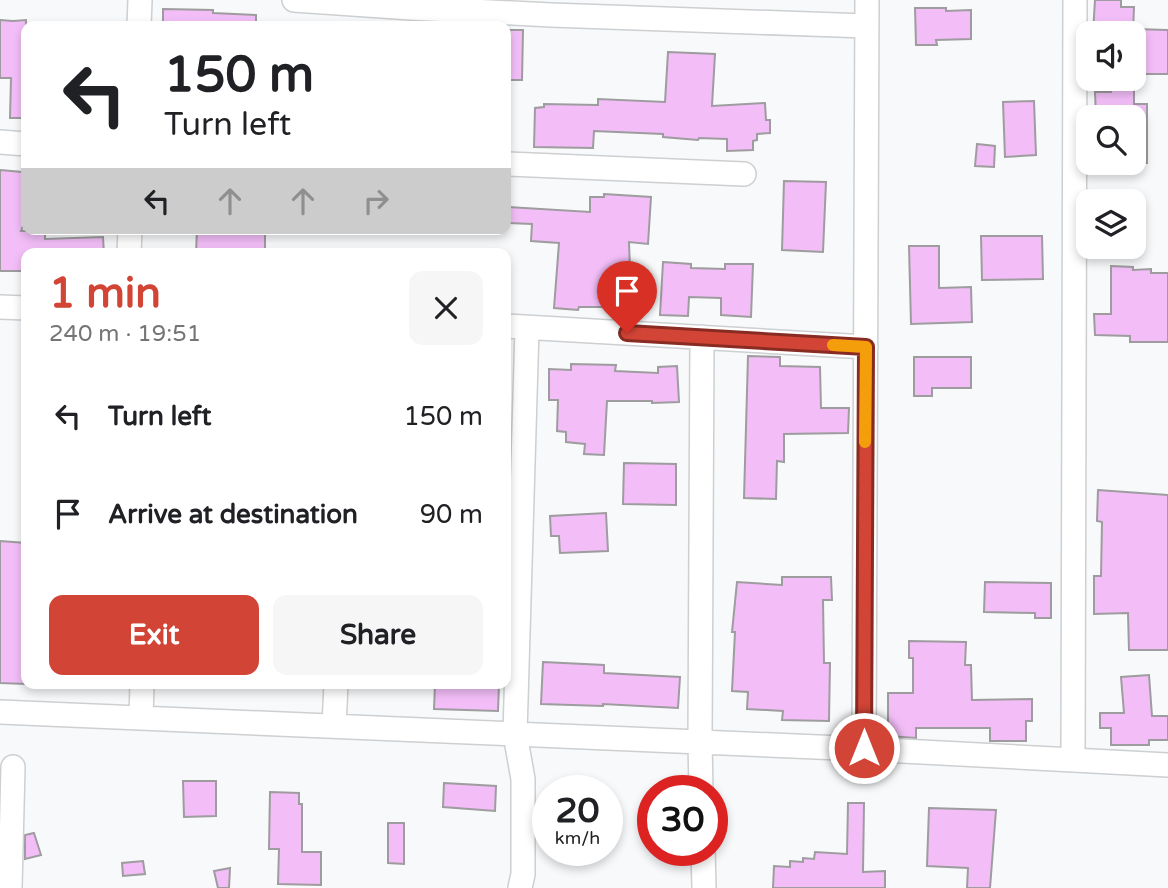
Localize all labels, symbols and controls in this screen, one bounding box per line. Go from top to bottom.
map controls [1076,21,1146,259]
button: sound [1076,21,1146,91]
text: 150 m [164,46,314,105]
icon: left [49,49,140,140]
button: search [1076,105,1146,175]
text: Turn left [164,106,291,144]
icon: left [138,182,176,220]
icon: ahead [211,182,249,220]
icon: ahead [284,182,322,220]
icon: right [357,182,395,220]
button: layers [1076,189,1146,259]
pin [597,261,657,333]
text: 1 min [49,268,161,319]
button: close [409,271,483,345]
icon: arrive [608,272,646,310]
text: 240 m · 19:51 [49,320,201,348]
icon: left [49,397,87,435]
text: Turn left [108,401,211,432]
text: 150 m [403,401,483,432]
icon: arrive [49,495,87,533]
text: Arrive at destination [108,499,358,530]
text: 90 m [420,499,483,530]
button: Exit [49,595,259,675]
button: Share [273,595,483,675]
position arrow [827,711,901,785]
speed limit sign: 30 [637,775,728,866]
text: 20 [556,790,599,832]
text: km/h [555,827,600,849]

